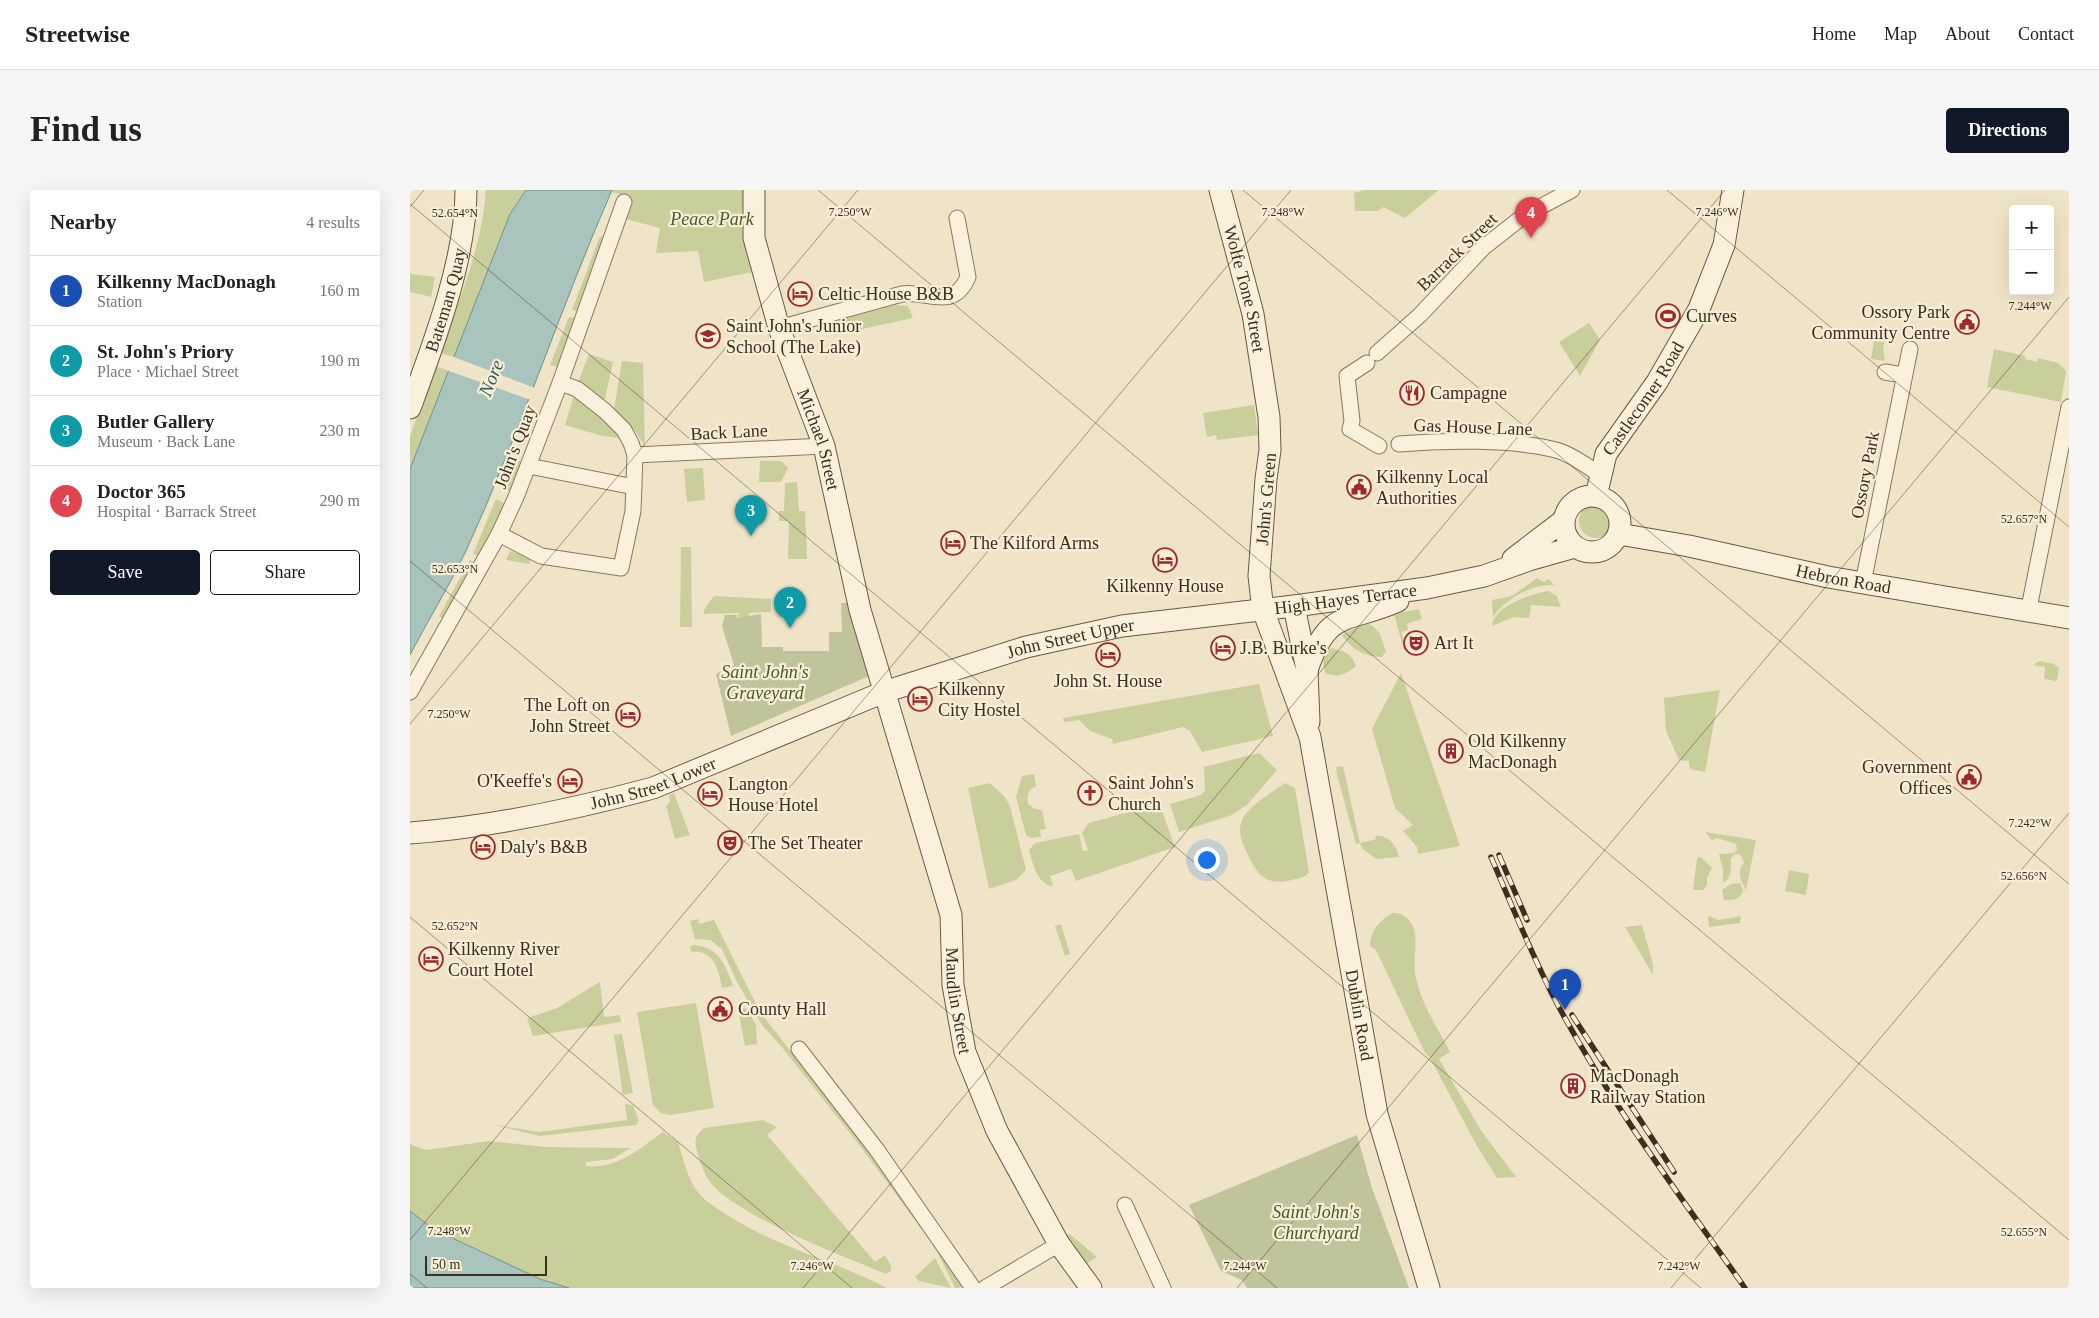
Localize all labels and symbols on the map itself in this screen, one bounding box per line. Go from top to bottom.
pin: 4 [1515,197,1547,238]
text: 7.250°W [828,205,872,219]
text: 7.248°W [1261,205,1305,219]
text: 7.246°W [1695,205,1739,219]
text: 52.654°N [432,206,479,220]
park label: Peace Park [669,209,755,229]
street label: Barrack Street [1413,209,1501,295]
street label: Wolfe Tone Street [1220,223,1269,354]
street label: Bateman Quay [421,246,470,355]
hotel icon: Celtic House B&B [787,281,813,307]
place label: Celtic House B&B [818,284,954,304]
text: 7.244°W [2008,299,2052,313]
place label: Ossory Park Community Centre [1812,302,1950,343]
sports icon: Curves [1655,303,1681,329]
place label: Curves [1686,306,1737,326]
public building icon: Ossory Park Community Centre [1954,309,1980,335]
place label: Saint John's Junior School (The Lake) [726,316,861,358]
school or university icon: Saint John's Junior School (The Lake) [695,323,721,349]
street label: Castlecomer Road [1598,338,1688,459]
water label: Nore [474,357,508,400]
restaurant icon: Campagne [1399,380,1425,406]
place label: Campagne [1430,383,1507,403]
street label: Michael Street [793,386,843,492]
street label: John's Quay [490,402,540,492]
street label: Gas House Lane [1413,415,1533,439]
street label: Back Lane [690,420,768,444]
street label: Ossory Park [1847,430,1883,520]
street label: John's Green [1252,452,1280,546]
place label: Kilkenny Local Authorities [1376,467,1488,508]
public building icon: Kilkenny Local Authorities [1346,474,1372,500]
pin: 3 [735,495,767,536]
text: 52.657°N [2001,512,2048,526]
hotel icon: The Kilford Arms [940,530,966,556]
place label: The Kilford Arms [970,533,1099,553]
hotel icon: Kilkenny House [1152,547,1178,573]
street label: Hebron Road [1794,560,1893,598]
text: 52.653°N [432,562,479,576]
place label: Kilkenny House [1106,576,1224,596]
street label: High Hayes Terrace [1273,579,1418,618]
pin: 2 [774,587,806,628]
street label: John Street Upper [1004,615,1135,662]
theatre icon: Art It [1403,630,1429,656]
place label: Art It [1434,633,1474,653]
hotel icon: J.B. Burke's [1210,635,1236,661]
place label: J.B. Burke's [1240,638,1327,658]
hotel icon: John St. House [1095,642,1121,668]
park label: Saint John's Graveyard [721,662,809,703]
place label: John St. House [1054,671,1162,691]
place label: Kilkenny City Hostel [938,679,1021,720]
hotel icon: Kilkenny City Hostel [907,686,933,712]
place label: The Loft on John Street [524,695,610,736]
hotel icon: The Loft on John Street [615,702,641,728]
text: 7.250°W [427,707,471,721]
place label: Old Kilkenny MacDonagh [1468,731,1567,772]
building icon: Old Kilkenny MacDonagh [1438,738,1464,764]
street label: John Street Lower [588,753,719,814]
place label: Government Offices [1862,757,1952,798]
public building icon: Government Offices [1956,764,1982,790]
hotel icon: O'Keeffe's [557,768,583,794]
place label: O'Keeffe's [477,771,552,791]
place label: Saint John's Church [1108,773,1194,814]
place label: Langton House Hotel [728,774,818,815]
church icon: Saint John's Church [1077,780,1103,806]
hotel icon: Langton House Hotel [697,781,723,807]
text: 7.242°W [2008,816,2052,830]
theatre icon: The Set Theater [717,830,743,856]
place label: The Set Theater [748,833,863,853]
hotel icon: Daly's B&B [470,834,496,860]
place label: Daly's B&B [500,837,588,857]
your location [1194,847,1220,873]
text: 52.656°N [2001,869,2048,883]
text: 52.652°N [432,919,479,933]
place label: Kilkenny River Court Hotel [448,939,559,980]
hotel icon: Kilkenny River Court Hotel [418,946,444,972]
street label: Maudlin Street [942,947,975,1056]
street label: Dublin Road [1341,968,1377,1062]
pin: 1 [1549,969,1581,1010]
public building icon: County Hall [707,996,733,1022]
place label: County Hall [738,999,827,1019]
place label: MacDonagh Railway Station [1590,1066,1706,1107]
building icon: MacDonagh Railway Station [1560,1073,1586,1099]
park label: Saint John's Churchyard [1272,1202,1360,1243]
text: 7.248°W [427,1224,471,1238]
text: 52.655°N [2001,1225,2048,1239]
scale bar [425,1253,548,1276]
text: 7.246°W [790,1259,834,1273]
text: 7.244°W [1223,1259,1267,1273]
text: 7.242°W [1657,1259,1701,1273]

